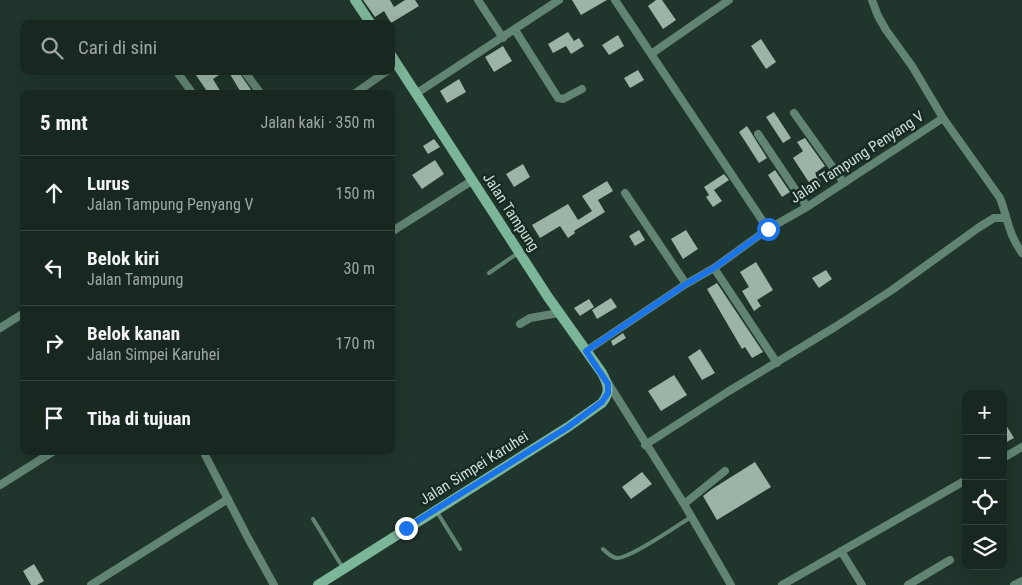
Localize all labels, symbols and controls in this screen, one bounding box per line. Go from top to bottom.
search box [20,20,395,75]
icon: search [38,34,66,62]
text: Cari di sini [78,36,157,59]
street label: Jalan Tampung Penyang V [787,107,928,207]
text: 5 mnt [40,111,88,135]
text: Jalan kaki · 350 m [260,113,375,132]
street label: Jalan Tampung [479,169,543,255]
text: Lurus [87,172,130,195]
icon: ahead [40,179,68,207]
text: 150 m [336,184,375,203]
text: Jalan Tampung Penyang V [87,195,253,214]
route start [757,218,780,241]
text: Belok kiri [87,247,159,270]
icon: left [40,254,68,282]
text: 30 m [343,259,375,278]
text: Jalan Tampung [87,270,183,289]
text: Belok kanan [87,322,180,345]
icon: right [40,329,68,357]
text: 170 m [336,334,375,353]
text: Jalan Simpei Karuhei [87,345,220,364]
map controls [962,390,1007,570]
button: + [962,390,1007,435]
icon: arrive [40,404,68,432]
text: Tiba di tujuan [87,407,191,430]
street label: Jalan Simpei Karuhei [416,427,532,509]
button: − [962,435,1007,480]
button: locate [962,480,1007,525]
route end [395,517,418,540]
button: layers [962,525,1007,570]

